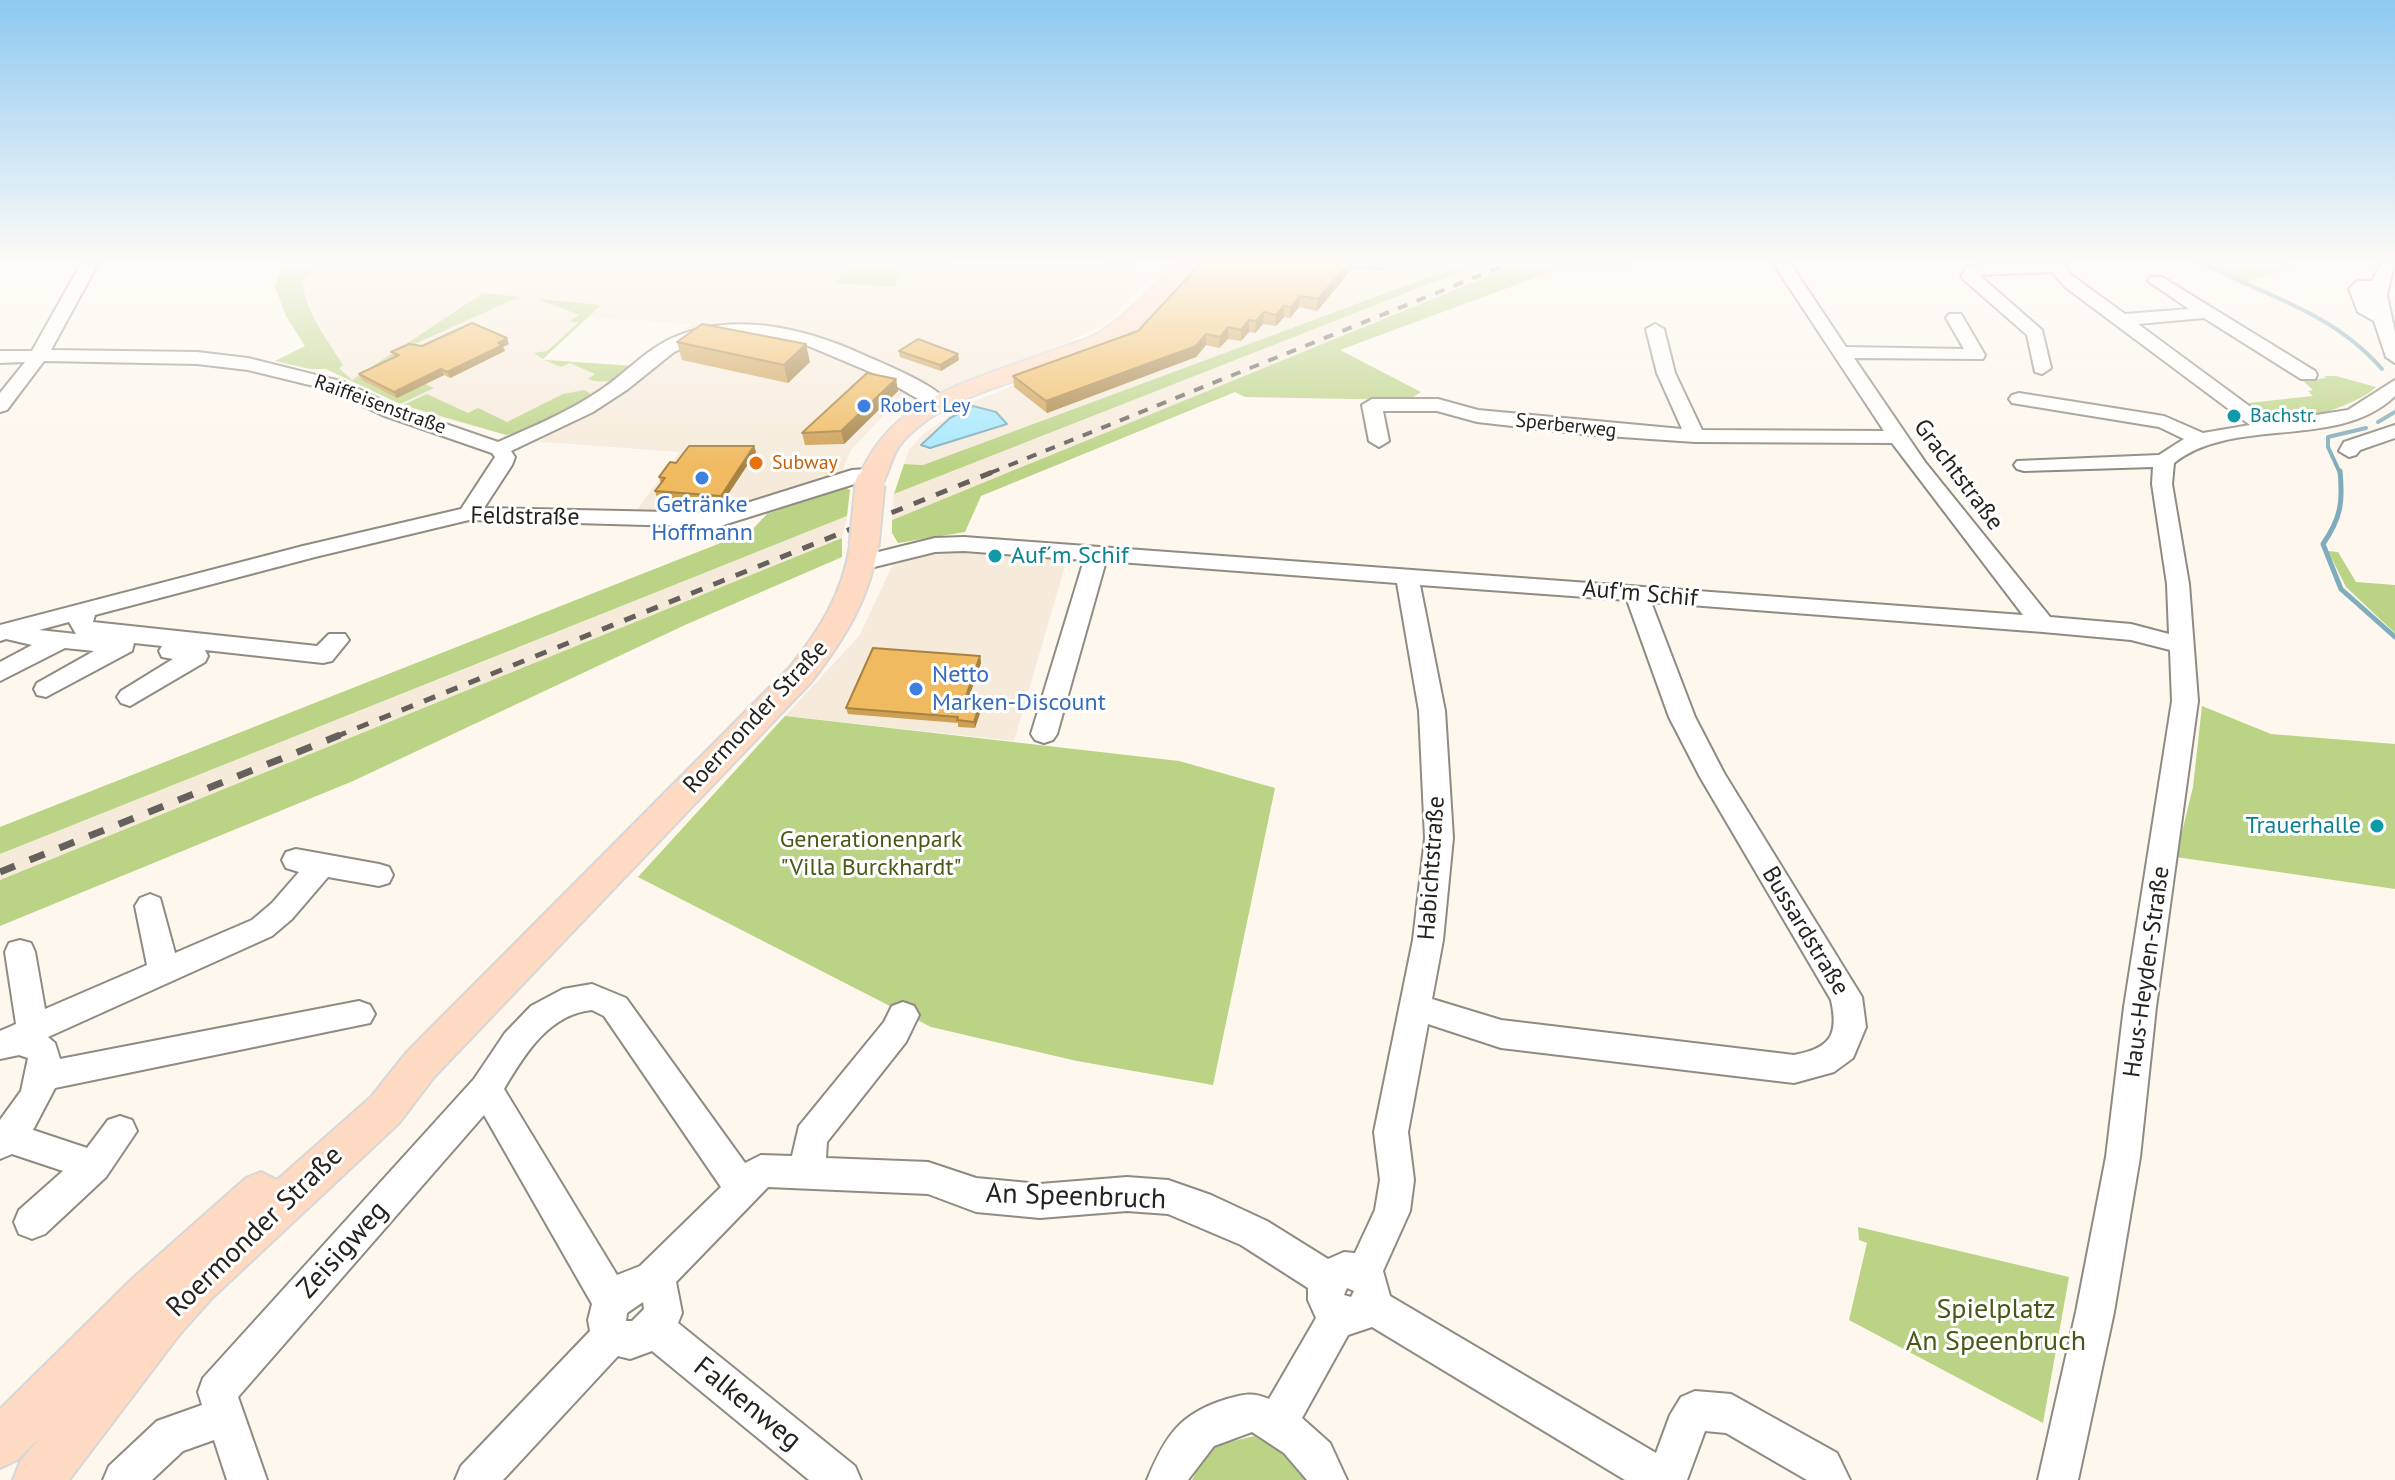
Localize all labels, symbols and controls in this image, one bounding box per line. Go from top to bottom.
street label: Raiffeisenstraße [311,370,449,440]
place label: Robert Ley [880,394,970,418]
marker: Robert Ley [855,397,873,415]
place label: Bachstr. [2250,404,2317,428]
marker: Bachstr. [2225,407,2243,425]
street label: Sperberweg [1514,409,1618,443]
street label: Grachtstraße [1907,414,2009,536]
place label: Subway [772,451,838,475]
marker: Subway [747,454,765,472]
marker: Getränke Hoffmann [693,469,711,487]
place label: Getränke Hoffmann [651,491,753,547]
street label: Feldstraße [470,502,580,532]
place label: Auf´m Schif [1011,542,1129,570]
marker: Auf´m Schif [986,547,1004,565]
street label: Auf'm Schif [1581,575,1699,613]
street label: Roermonder Straße [678,634,834,800]
place label: Netto Marken-Discount [932,661,1106,717]
marker: Netto Marken-Discount [907,680,925,698]
street label: Habichtstraße [1413,795,1451,941]
place label: Trauerhalle [2246,812,2361,840]
marker: Trauerhalle [2368,817,2386,835]
park label: Generationenpark "Villa Burckhardt" [780,826,962,882]
street label: Bussardstraße [1755,862,1855,1000]
street label: Haus-Heyden-Straße [2118,865,2176,1079]
street label: Roermonder Straße [160,1139,350,1325]
street label: An Speenbruch [985,1177,1167,1217]
street label: Zeisigweg [291,1194,395,1306]
park label: Spielplatz An Speenbruch [1906,1293,2086,1359]
street label: Falkenweg [687,1351,807,1457]

